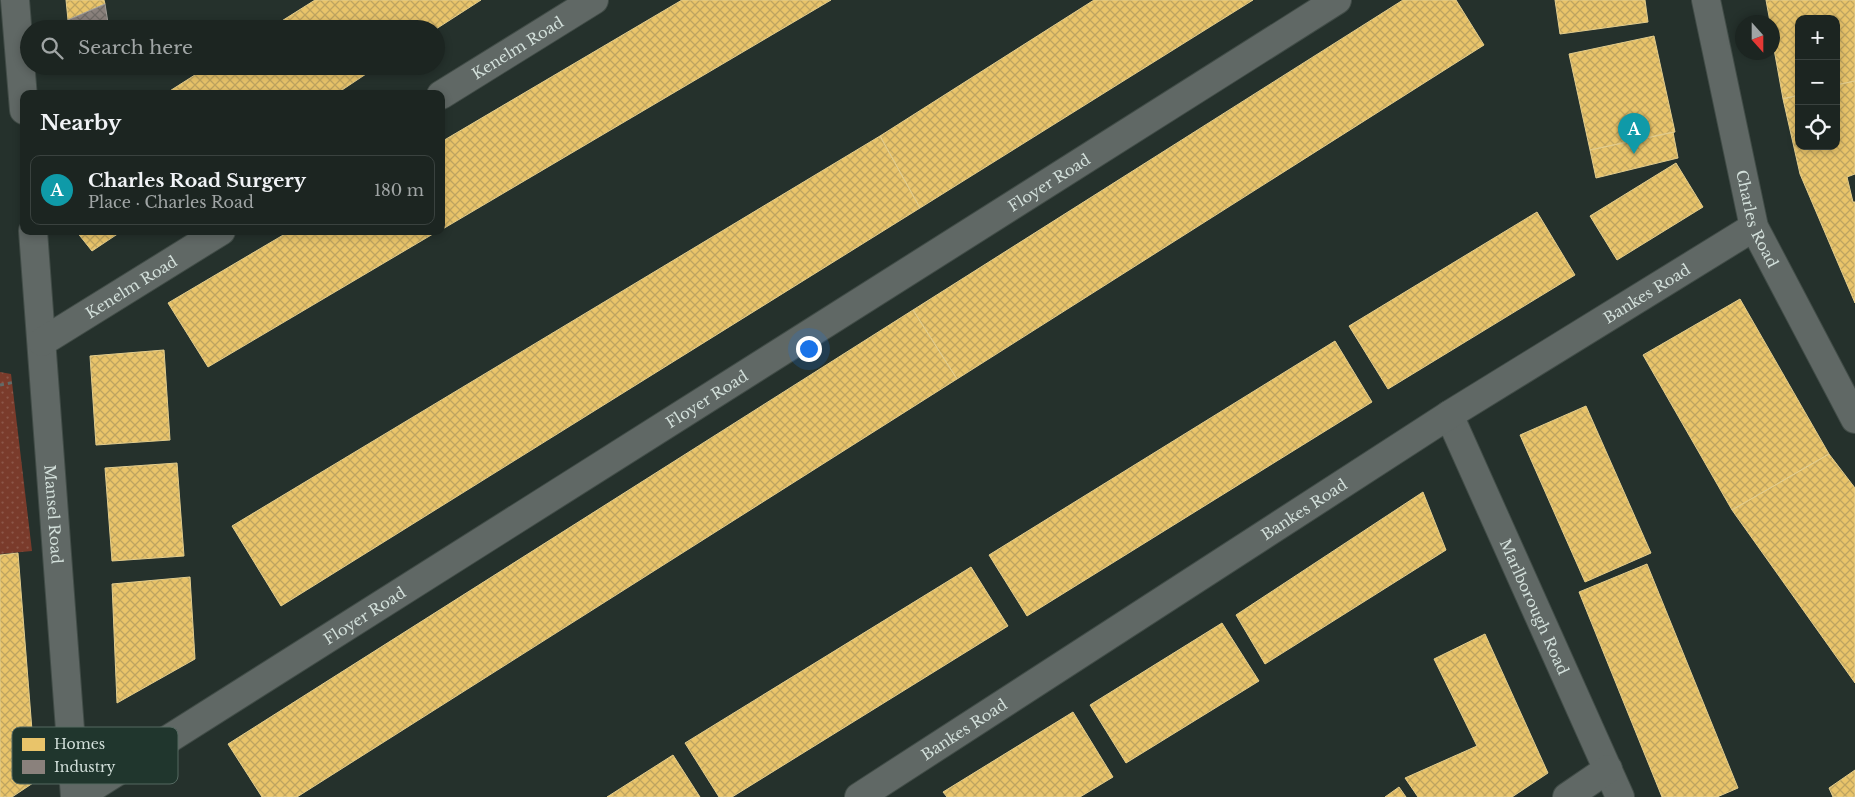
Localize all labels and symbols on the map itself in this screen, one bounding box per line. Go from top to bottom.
street label: Kenelm Road [468,12,567,83]
north arrow [1735,15,1780,60]
pin: A [1618,113,1650,154]
street label: Floyer Road [1004,149,1093,215]
street label: Charles Road [1733,168,1783,271]
street label: Kenelm Road [82,251,181,322]
street label: Bankes Road [1600,259,1694,327]
your location [796,336,822,362]
street label: Floyer Road [662,366,751,432]
street label: Mansel Road [41,464,67,565]
street label: Bankes Road [1257,474,1350,544]
street label: Marlborough Road [1496,536,1573,678]
street label: Floyer Road [320,582,409,648]
street label: Bankes Road [917,694,1010,764]
legend [12,727,178,784]
text: Homes [54,735,105,753]
text: Industry [54,758,116,776]

